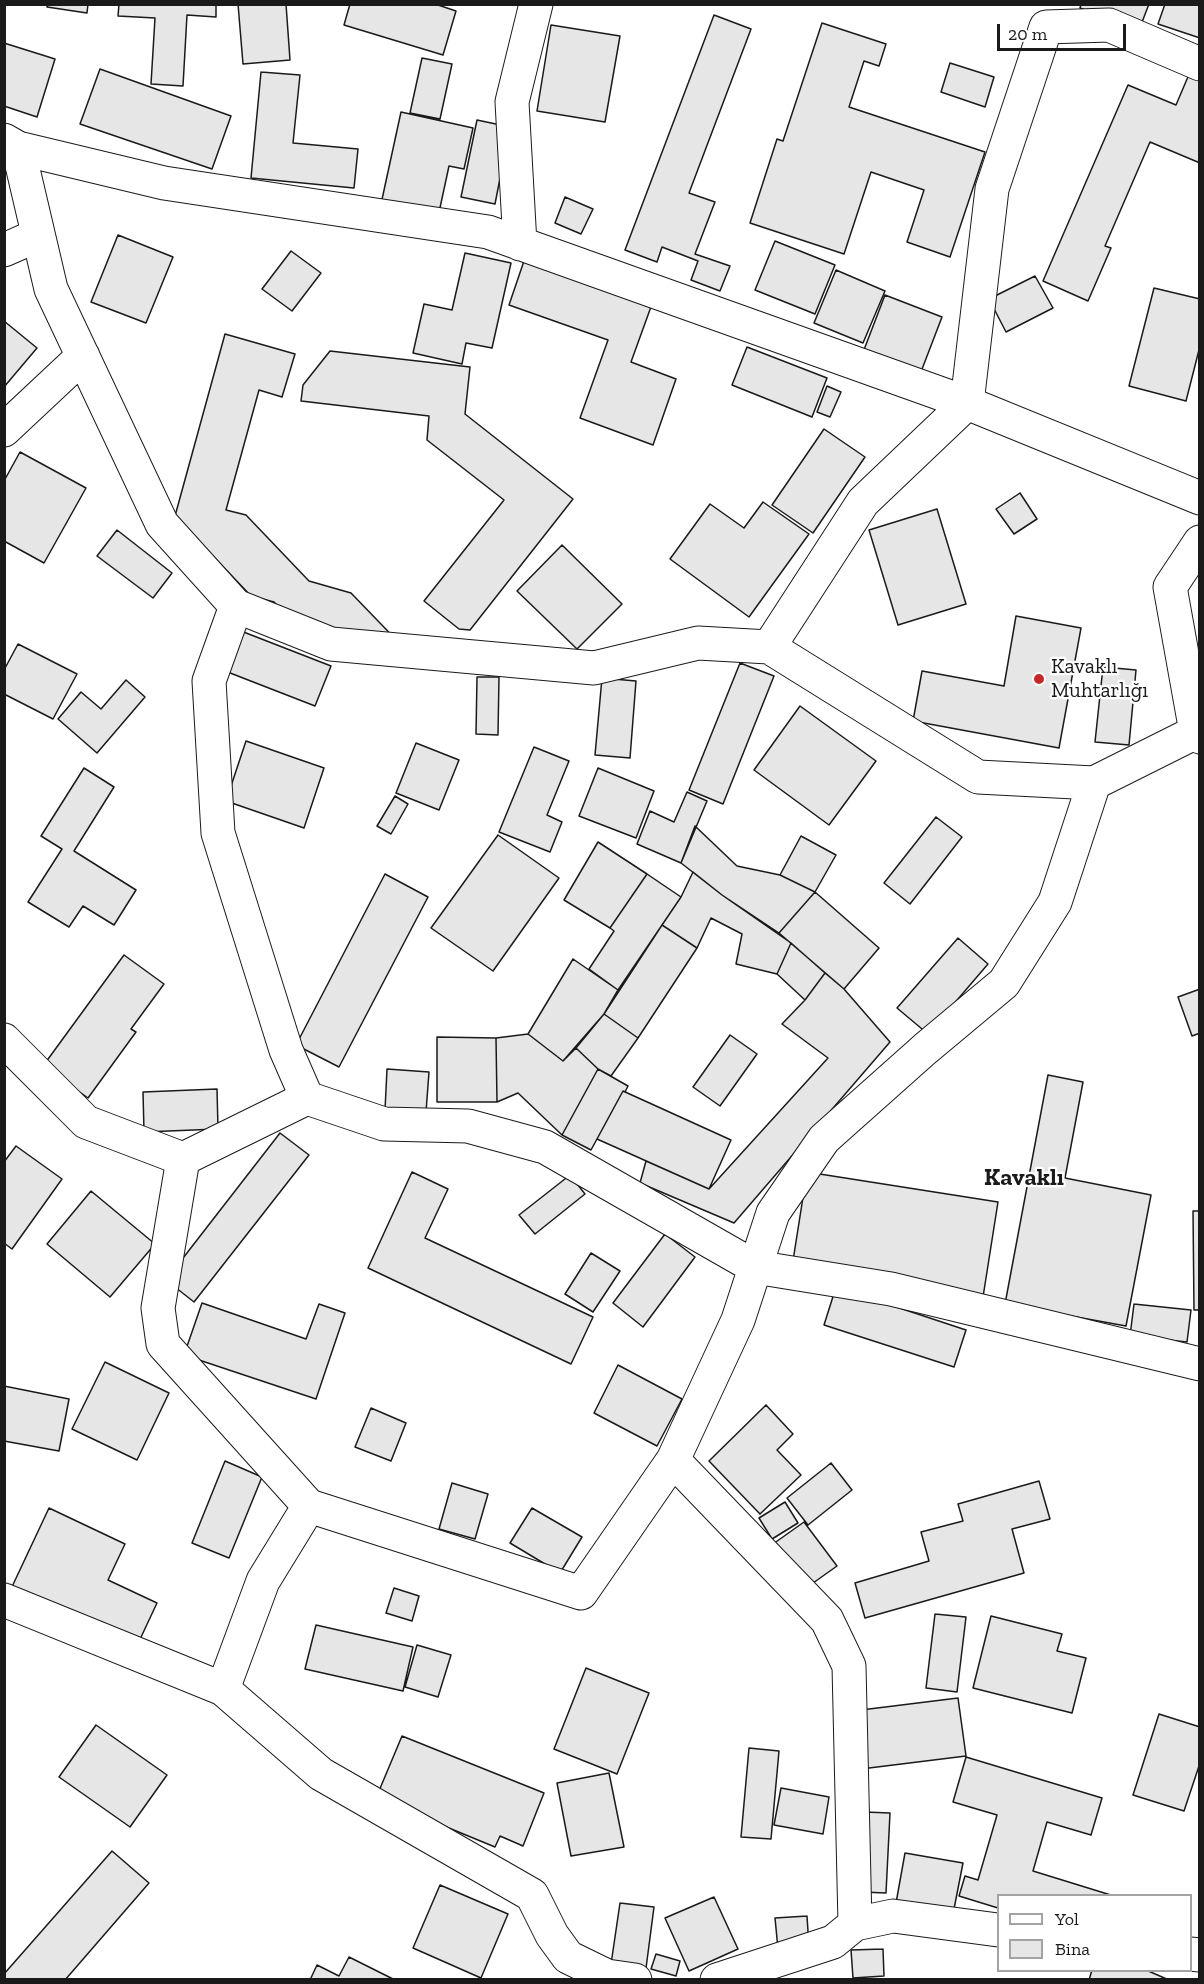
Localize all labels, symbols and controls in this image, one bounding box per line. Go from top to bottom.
scale bar [1000,12,1129,50]
text: 20 m [1008,23,1047,45]
place label: Kavaklı Muhtarlığı [1051,654,1148,704]
marker: Kavaklı Muhtarlığı [1032,672,1046,686]
district label: Kavaklı [984,1164,1064,1192]
legend [997,1894,1192,1972]
text: Yol [1055,1908,1079,1930]
text: Bina [1055,1938,1090,1960]

